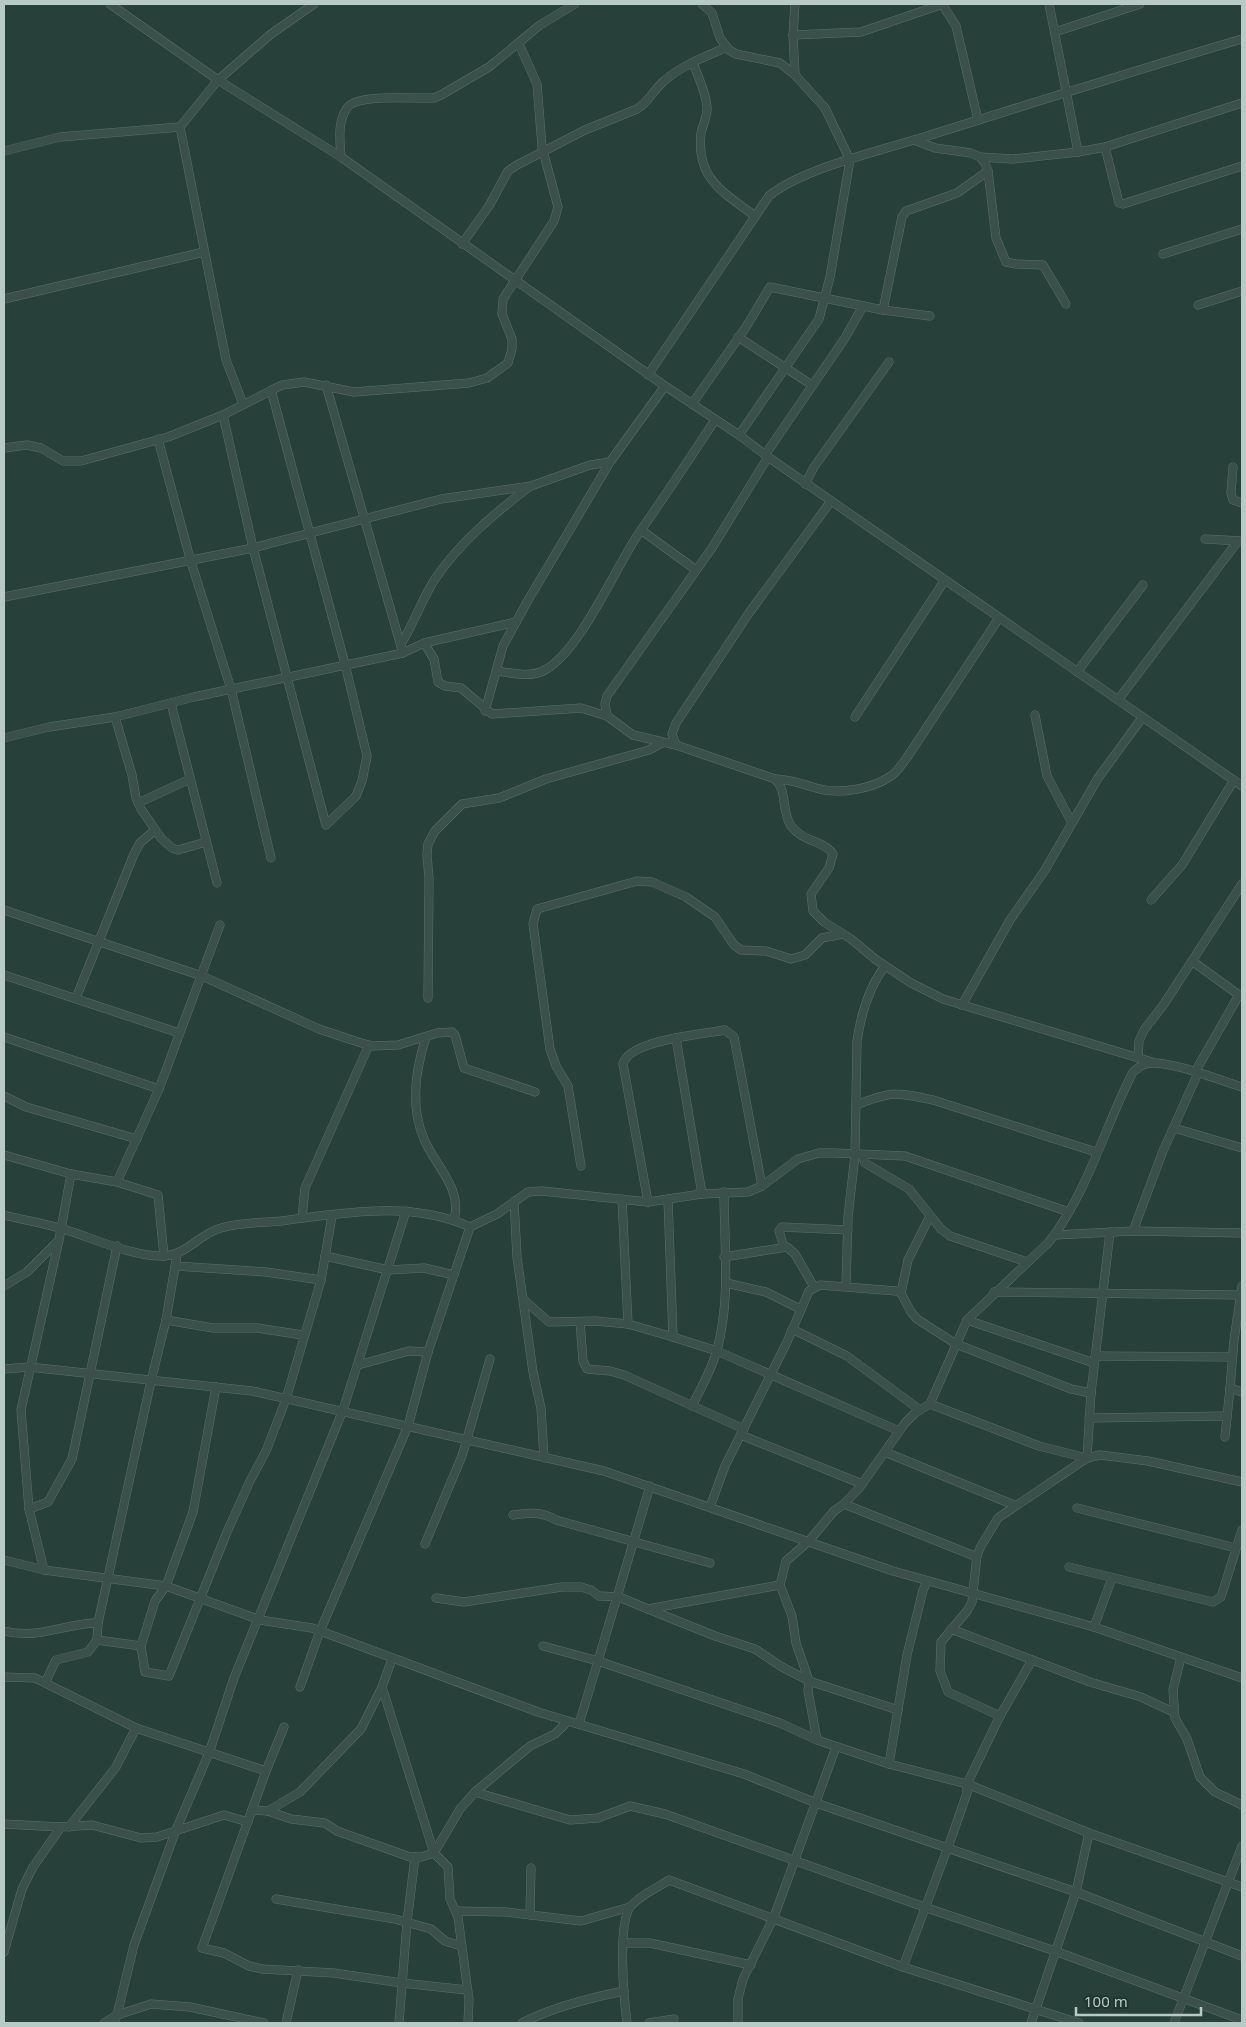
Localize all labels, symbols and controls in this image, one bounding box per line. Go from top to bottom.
scale bar [1076,1984,1201,2016]
text: 100 m [1084,1991,1128,2011]

